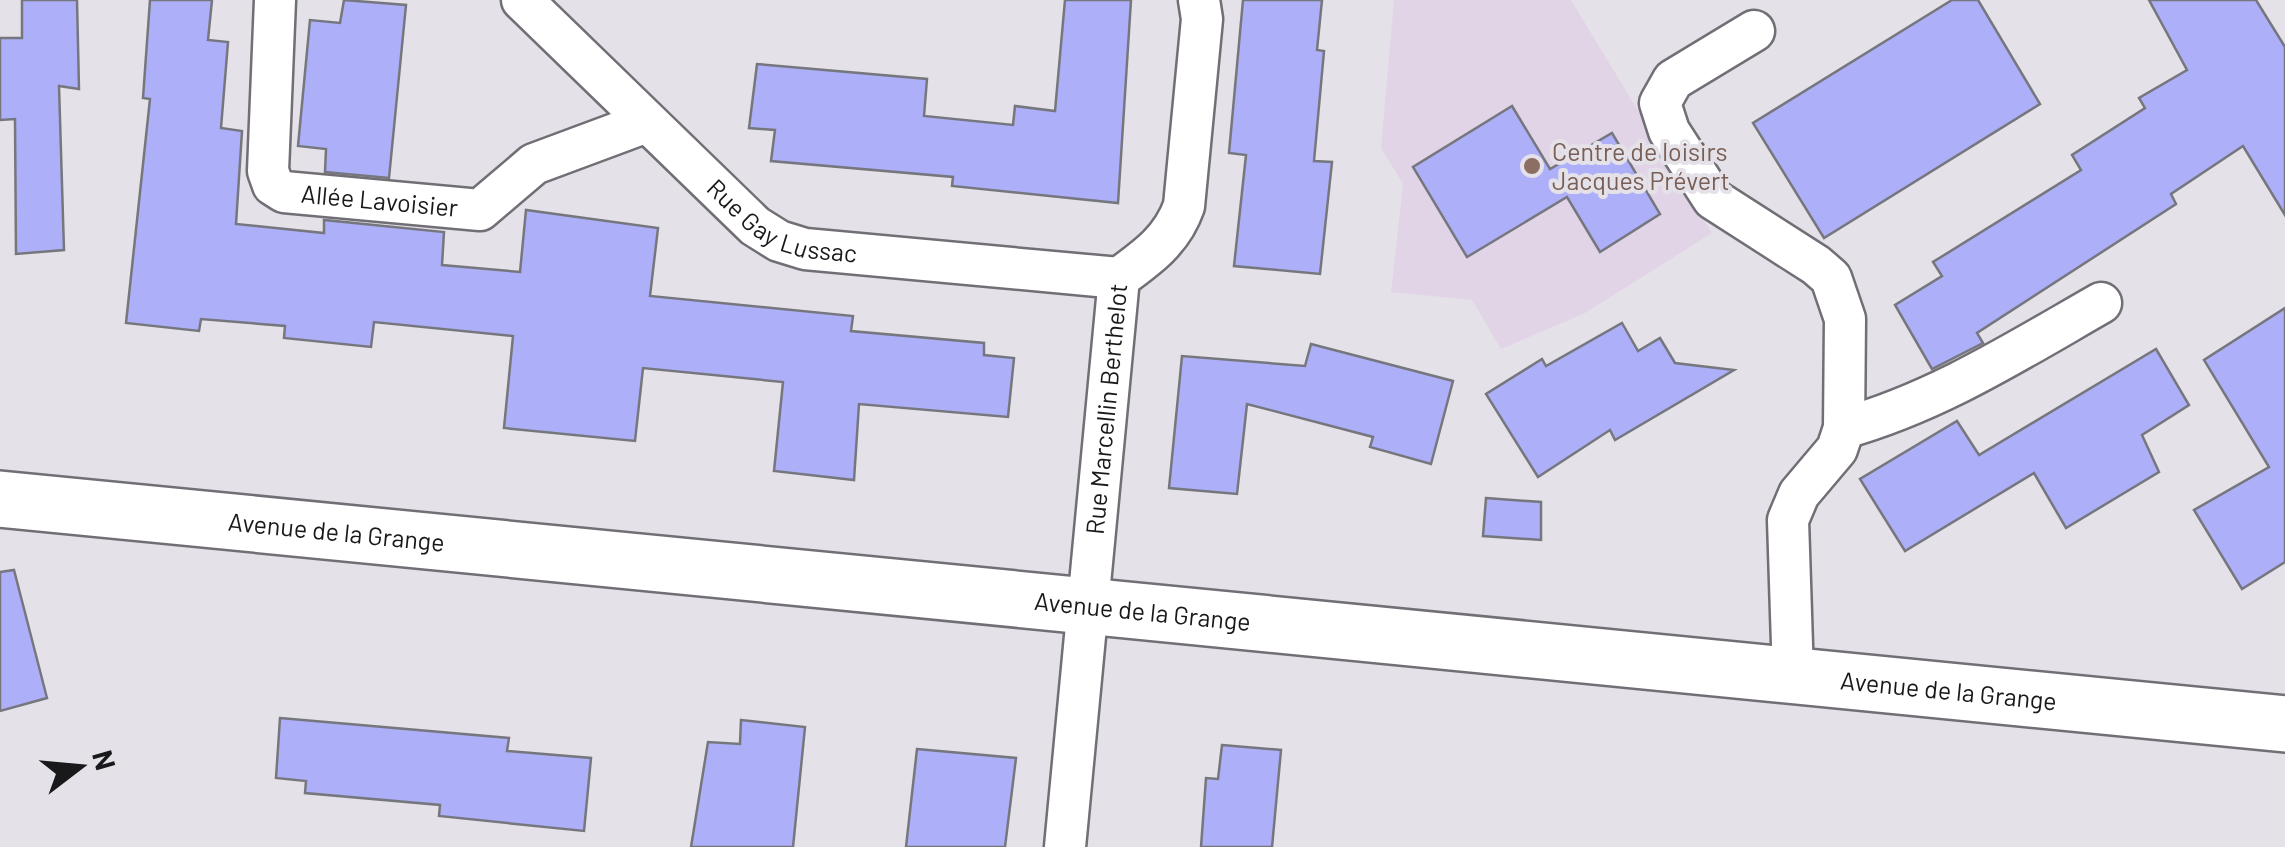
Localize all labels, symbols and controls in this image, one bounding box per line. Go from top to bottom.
place label: Centre de loisirs Jacques Prévert [1552,136,1730,195]
marker: Centre de loisirs Jacques Prévert [1521,155,1543,177]
street label: Rue Gay Lussac [702,172,858,268]
street label: Allée Lavoisier [300,178,459,222]
street label: Rue Marcellin Berthelot [1079,282,1132,536]
street label: Avenue de la Grange [227,506,446,557]
street label: Avenue de la Grange [1033,585,1252,636]
street label: Avenue de la Grange [1839,664,2058,715]
north arrow [30,717,130,817]
text: N [86,746,124,773]

